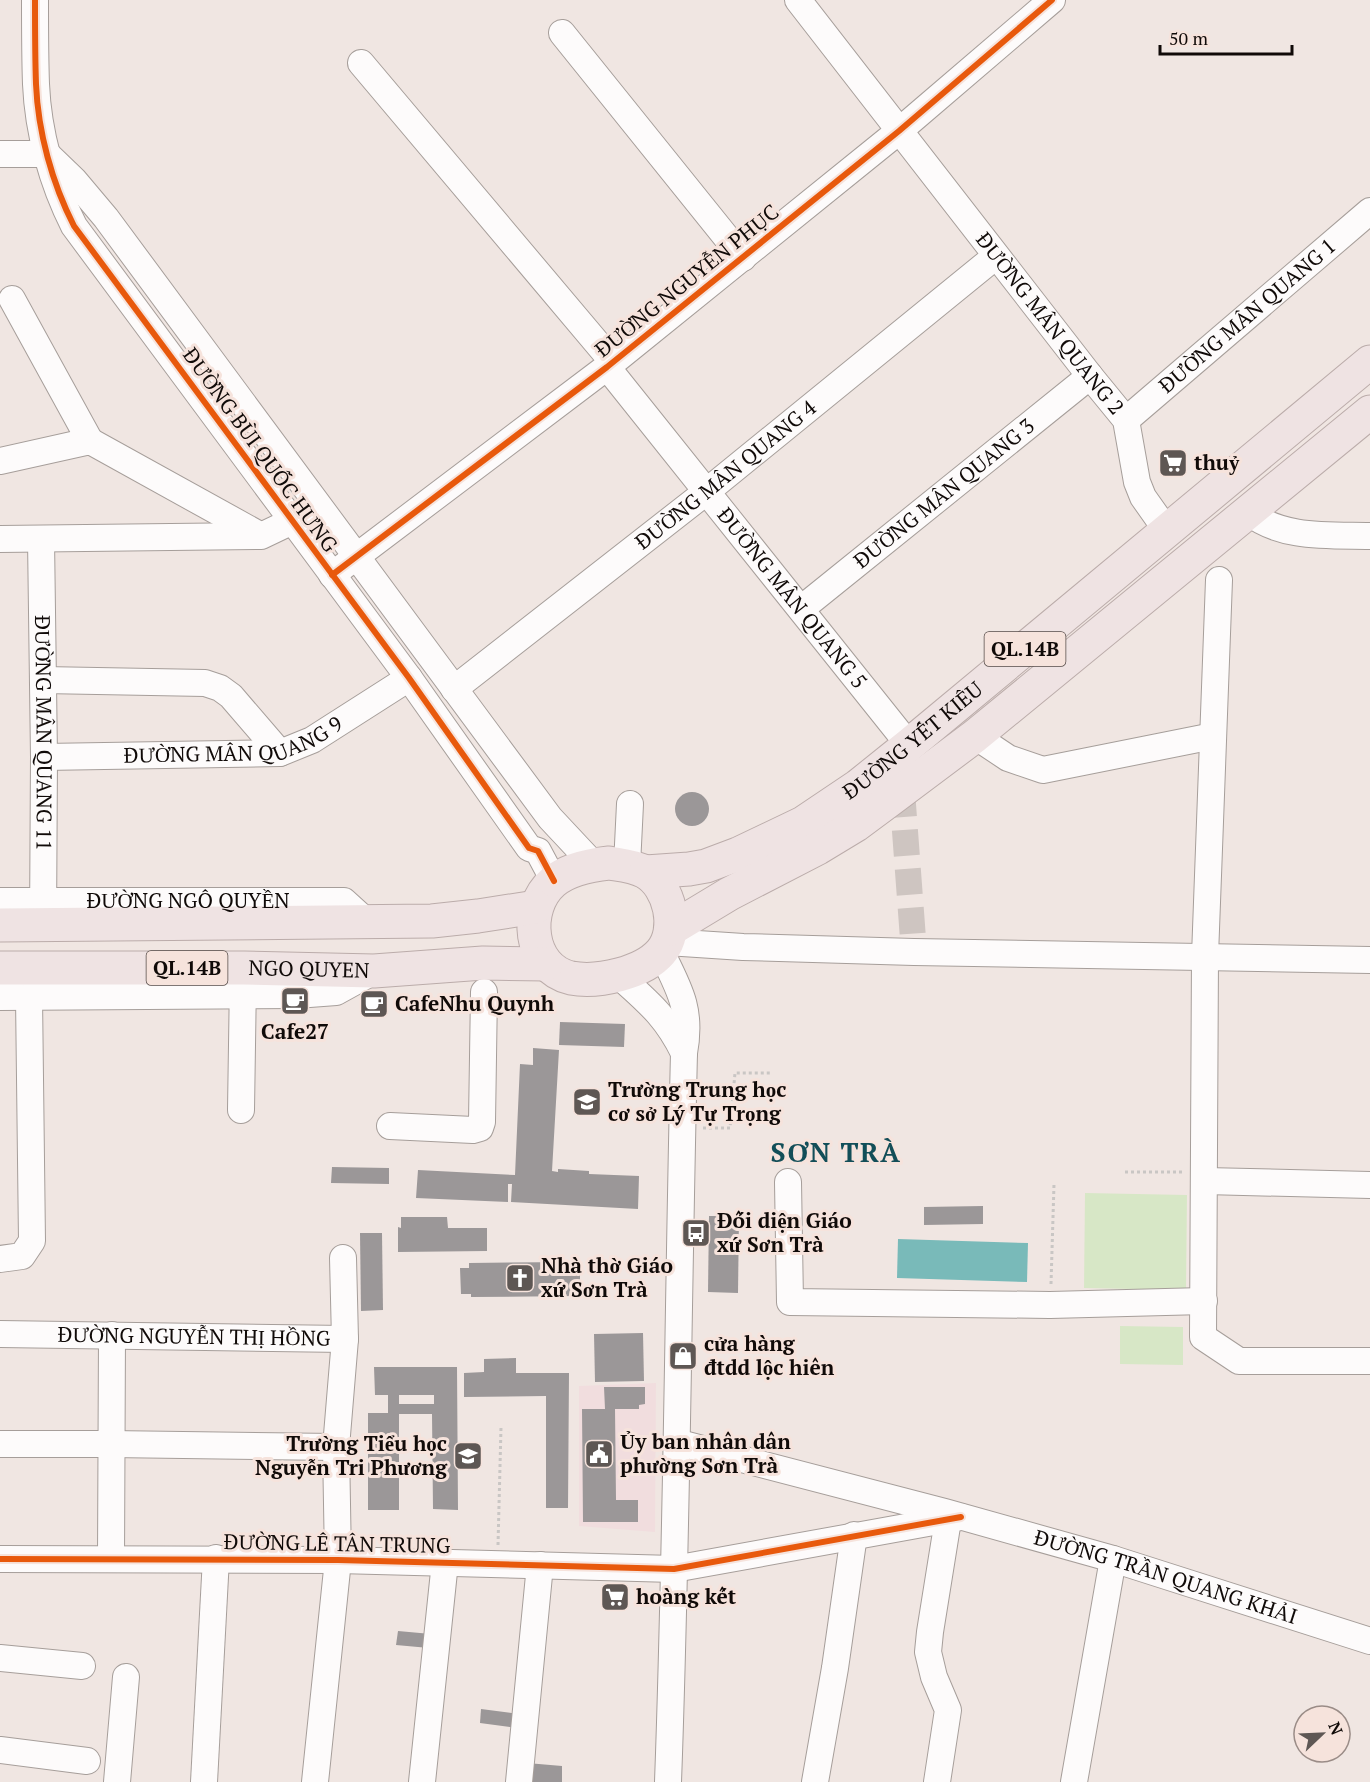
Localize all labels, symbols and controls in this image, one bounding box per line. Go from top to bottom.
scale bar [1160,18,1292,56]
text: 50 m [1169,26,1209,50]
street label: ĐƯỜNG NGUYỄN PHỤC [589,197,784,363]
street label: ĐƯỜNG MÂN QUANG 2 [970,226,1131,420]
street label: ĐƯỜNG MÂN QUANG 1 [1153,231,1341,399]
street label: ĐƯỜNG BÙI QUỐC HƯNG [177,342,345,558]
street label: ĐƯỜNG MÂN QUANG 4 [629,393,822,555]
street label: ĐƯỜNG MÂN QUANG 3 [847,411,1040,574]
supermarket icon: thuỷ [1157,447,1189,479]
place label: thuỷ [1194,448,1240,476]
street label: ĐƯỜNG MÂN QUANG 5 [712,501,874,694]
street label: ĐƯỜNG MÂN QUANG 11 [29,615,59,851]
road number: QL.14B [984,632,1066,666]
street label: ĐƯỜNG YẾT KIÊU [837,675,988,805]
street label: ĐƯỜNG MÂN QUANG 9 [123,709,347,769]
street label: ĐƯỜNG NGÔ QUYỀN [86,886,290,914]
road number: QL.14B [146,951,228,985]
street label: NGO QUYEN [248,953,370,984]
cafe icon: Cafe27 [279,985,311,1017]
cafe icon: CafeNhu Quynh [358,988,390,1020]
place label: CafeNhu Quynh [395,989,555,1017]
place label: Cafe27 [261,1017,329,1045]
place label: Trường Trung học cơ sở Lý Tự Trọng [608,1075,786,1127]
school or university icon: Trường Trung học cơ sở Lý Tự Trọng [571,1086,603,1118]
district label: SƠN TRÀ [771,1134,901,1170]
place label: Đối diện Giáo xứ Sơn Trà [717,1206,852,1258]
bus stop icon: Đối diện Giáo xứ Sơn Trà [680,1217,712,1249]
place label: Nhà thờ Giáo xứ Sơn Trà [541,1251,673,1303]
church icon: Nhà thờ Giáo xứ Sơn Trà [504,1262,536,1294]
street label: ĐƯỜNG NGUYỄN THỊ HỒNG [57,1320,331,1352]
place label: cửa hàng đtdd lộc hiên [704,1329,835,1381]
shop icon: cửa hàng đtdd lộc hiên [667,1340,699,1372]
place label: Ủy ban nhân dân phường Sơn Trà [620,1427,791,1479]
place label: Trường Tiểu học Nguyễn Tri Phương [255,1429,448,1481]
public building icon: Ủy ban nhân dân phường Sơn Trà [583,1438,615,1470]
school or university icon: Trường Tiểu học Nguyễn Tri Phương [452,1440,484,1472]
street label: ĐƯỜNG TRẦN QUANG KHẢI [1031,1523,1301,1630]
street label: ĐƯỜNG LÊ TÂN TRUNG [224,1527,451,1559]
supermarket icon: hoàng kết [599,1581,631,1613]
place label: hoàng kết [636,1582,737,1610]
north arrow [1292,1704,1352,1764]
text: N [1323,1718,1348,1738]

